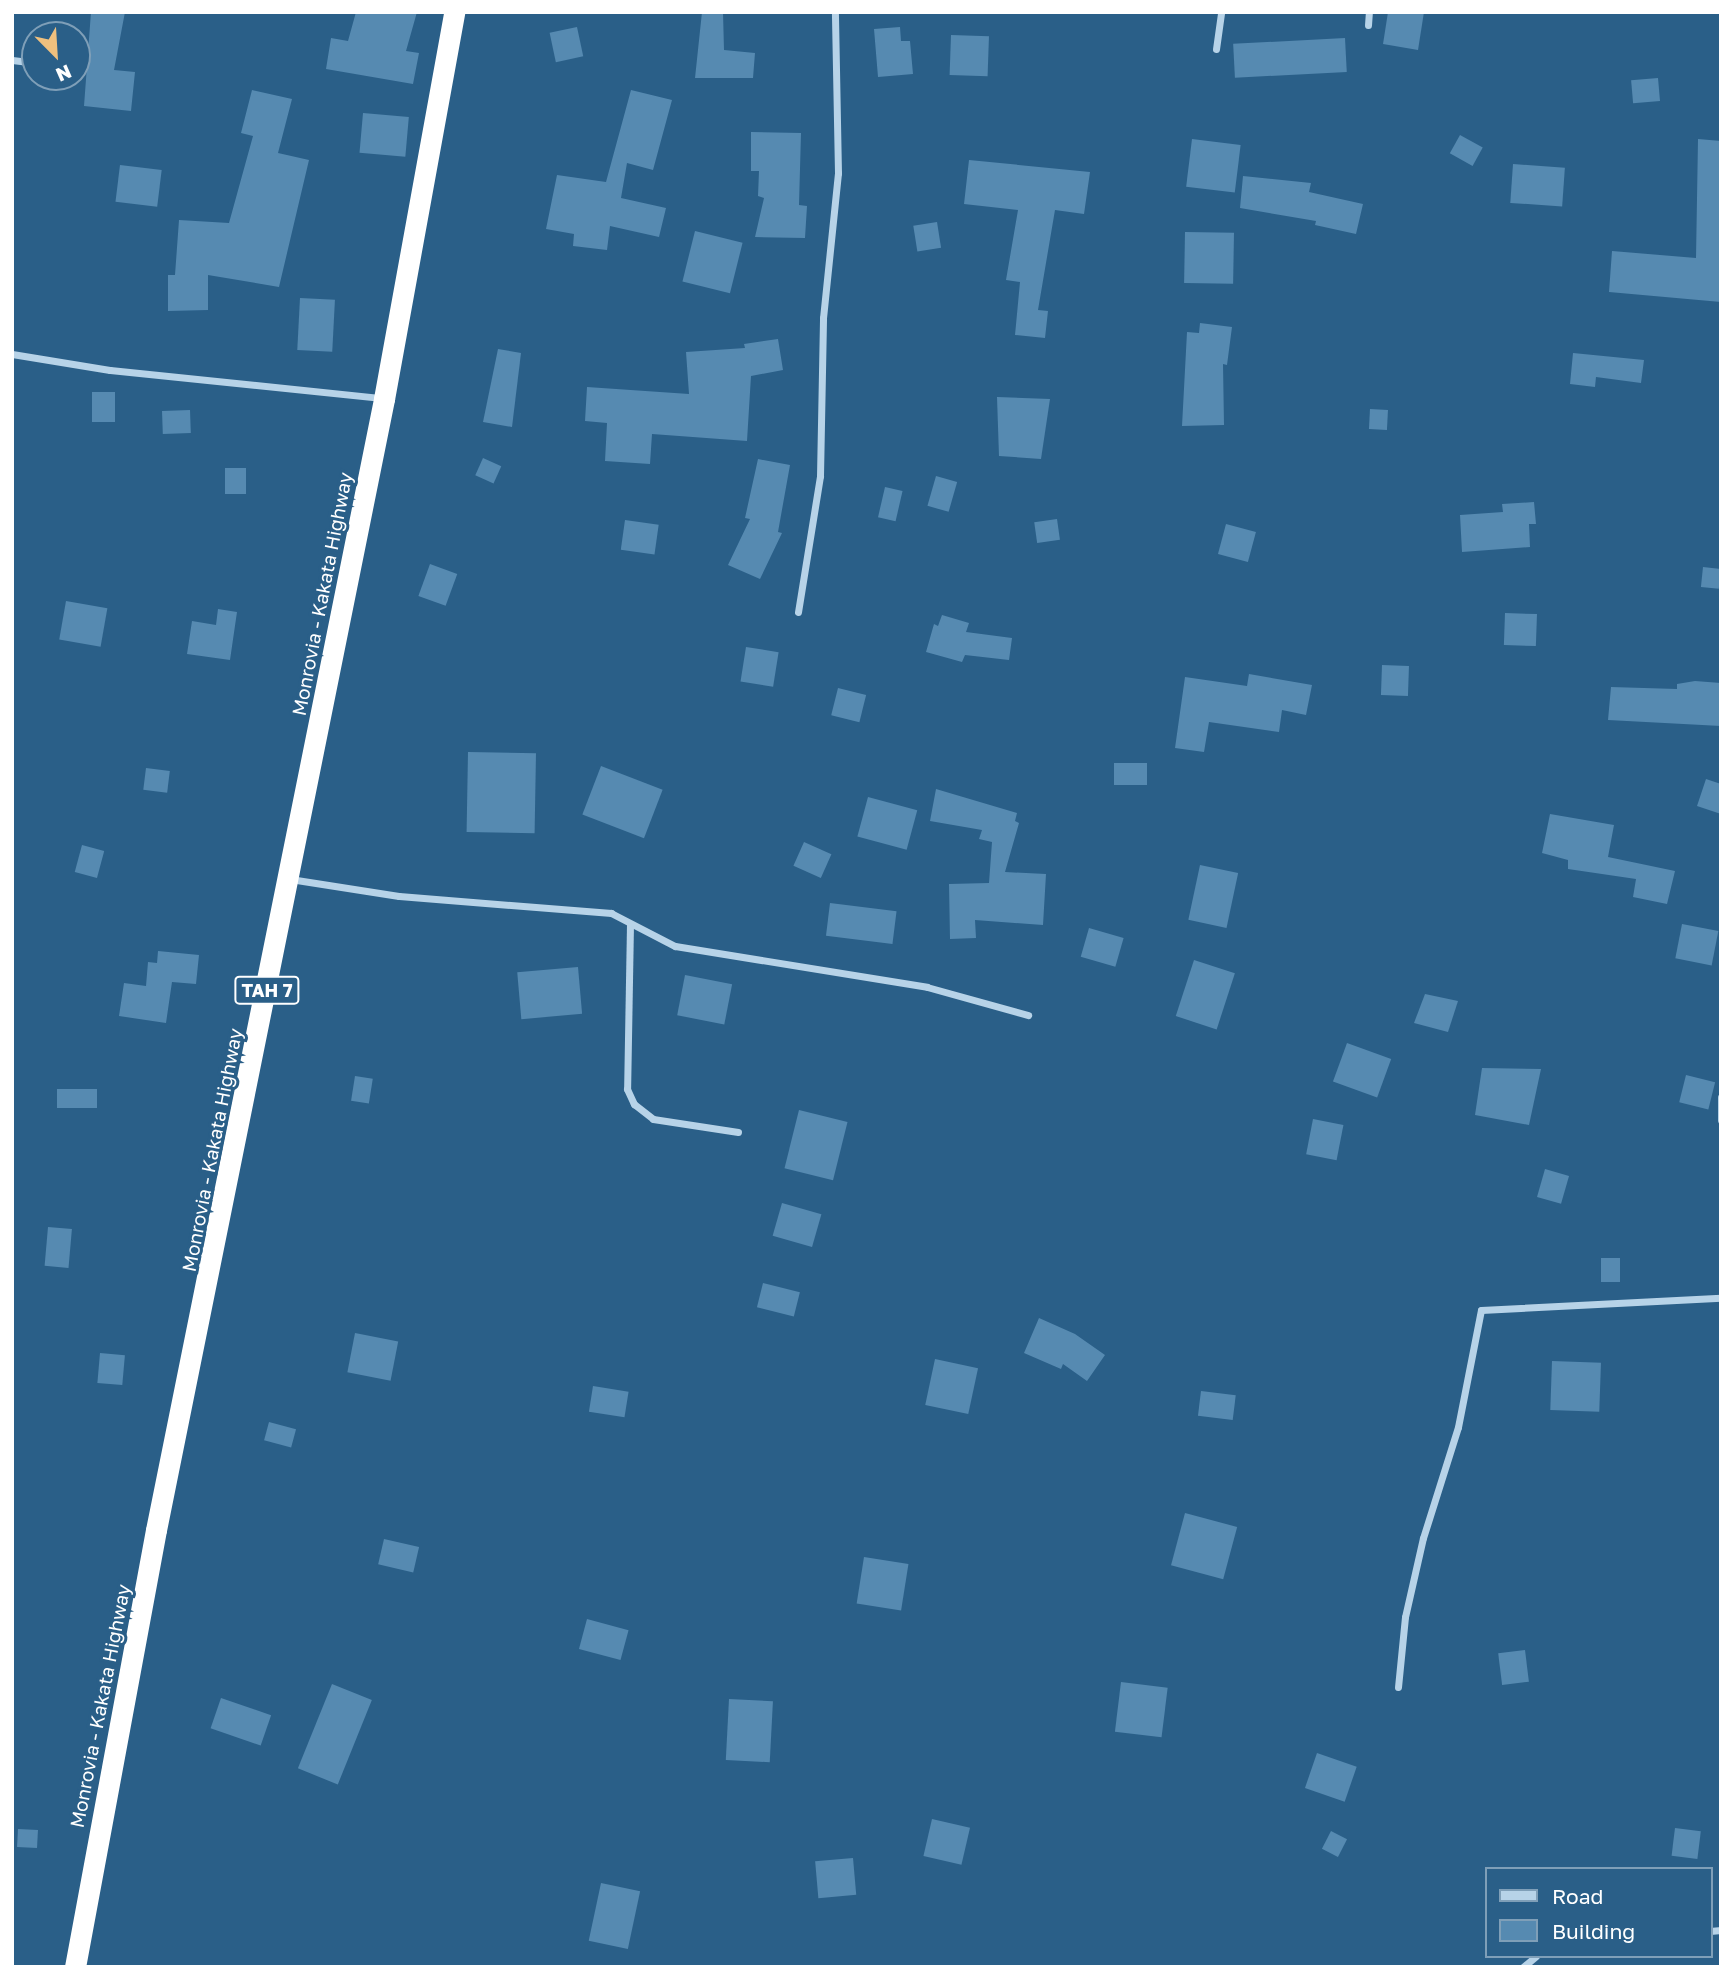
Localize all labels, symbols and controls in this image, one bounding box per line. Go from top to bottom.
north arrow [21,21,91,91]
text: N [53,60,75,87]
street label: Monrovia - Kakata Highway [287,470,357,718]
road number: TAH 7 [234,975,300,1004]
street label: Monrovia - Kakata Highway [177,1026,247,1274]
street label: Monrovia - Kakata Highway [65,1582,135,1830]
legend [1484,1867,1712,1958]
text: Road [1552,1883,1603,1909]
text: Building [1552,1918,1635,1944]

